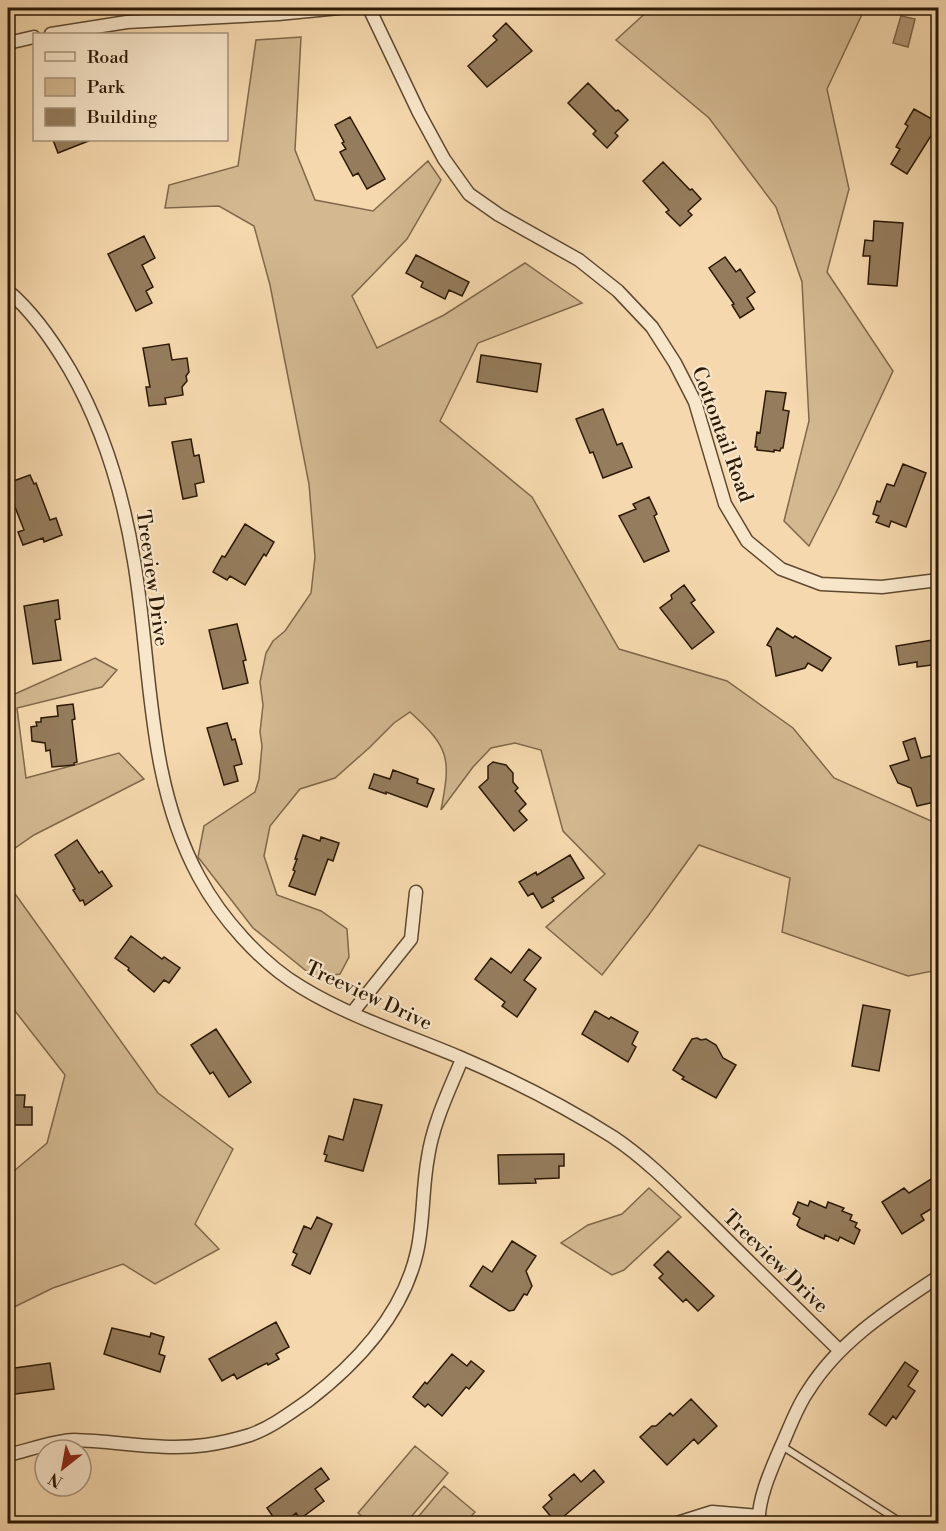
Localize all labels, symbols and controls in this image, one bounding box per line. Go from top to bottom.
legend [33,33,228,141]
text: Road [87,46,130,69]
text: Park [87,76,126,99]
text: Building [86,106,158,129]
street label: Cottontail Road [685,363,758,506]
street label: Treeview Drive [130,509,173,648]
street label: Treeview Drive [301,956,436,1037]
street label: Treeview Drive [717,1205,833,1319]
north arrow [33,1438,93,1498]
text: N [45,1468,66,1492]

